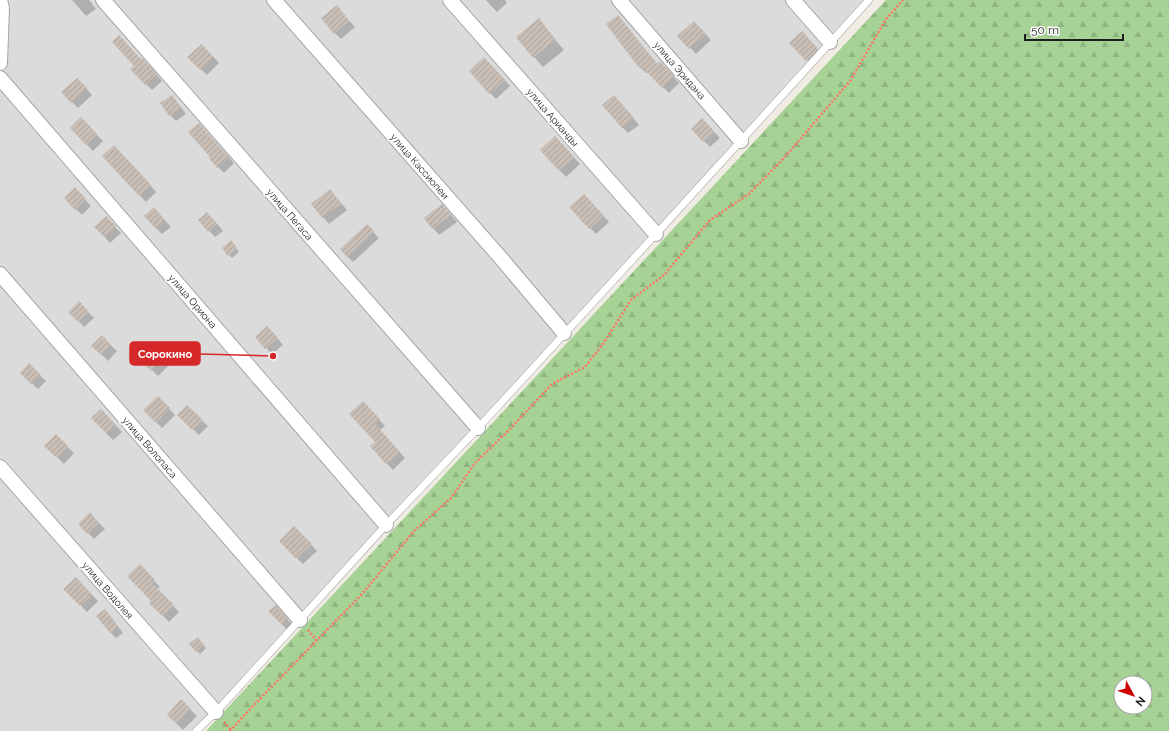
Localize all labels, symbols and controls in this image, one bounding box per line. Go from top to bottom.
scale bar [1025,16,1123,42]
text: 50 m [1031,23,1059,37]
street label: улица Эридана [652,39,708,101]
street label: улица Арианды [524,86,581,149]
street label: улица Кассиопеи [388,131,451,201]
street label: улица Пегаса [264,186,315,242]
street label: улица Ориона [166,272,219,330]
callout: Сорокино [130,342,200,365]
text: Сорокино [138,348,192,361]
street label: улица Волопаса [120,415,179,480]
street label: улица Водолея [80,560,135,621]
north arrow [1113,675,1153,715]
text: N [1133,694,1148,709]

